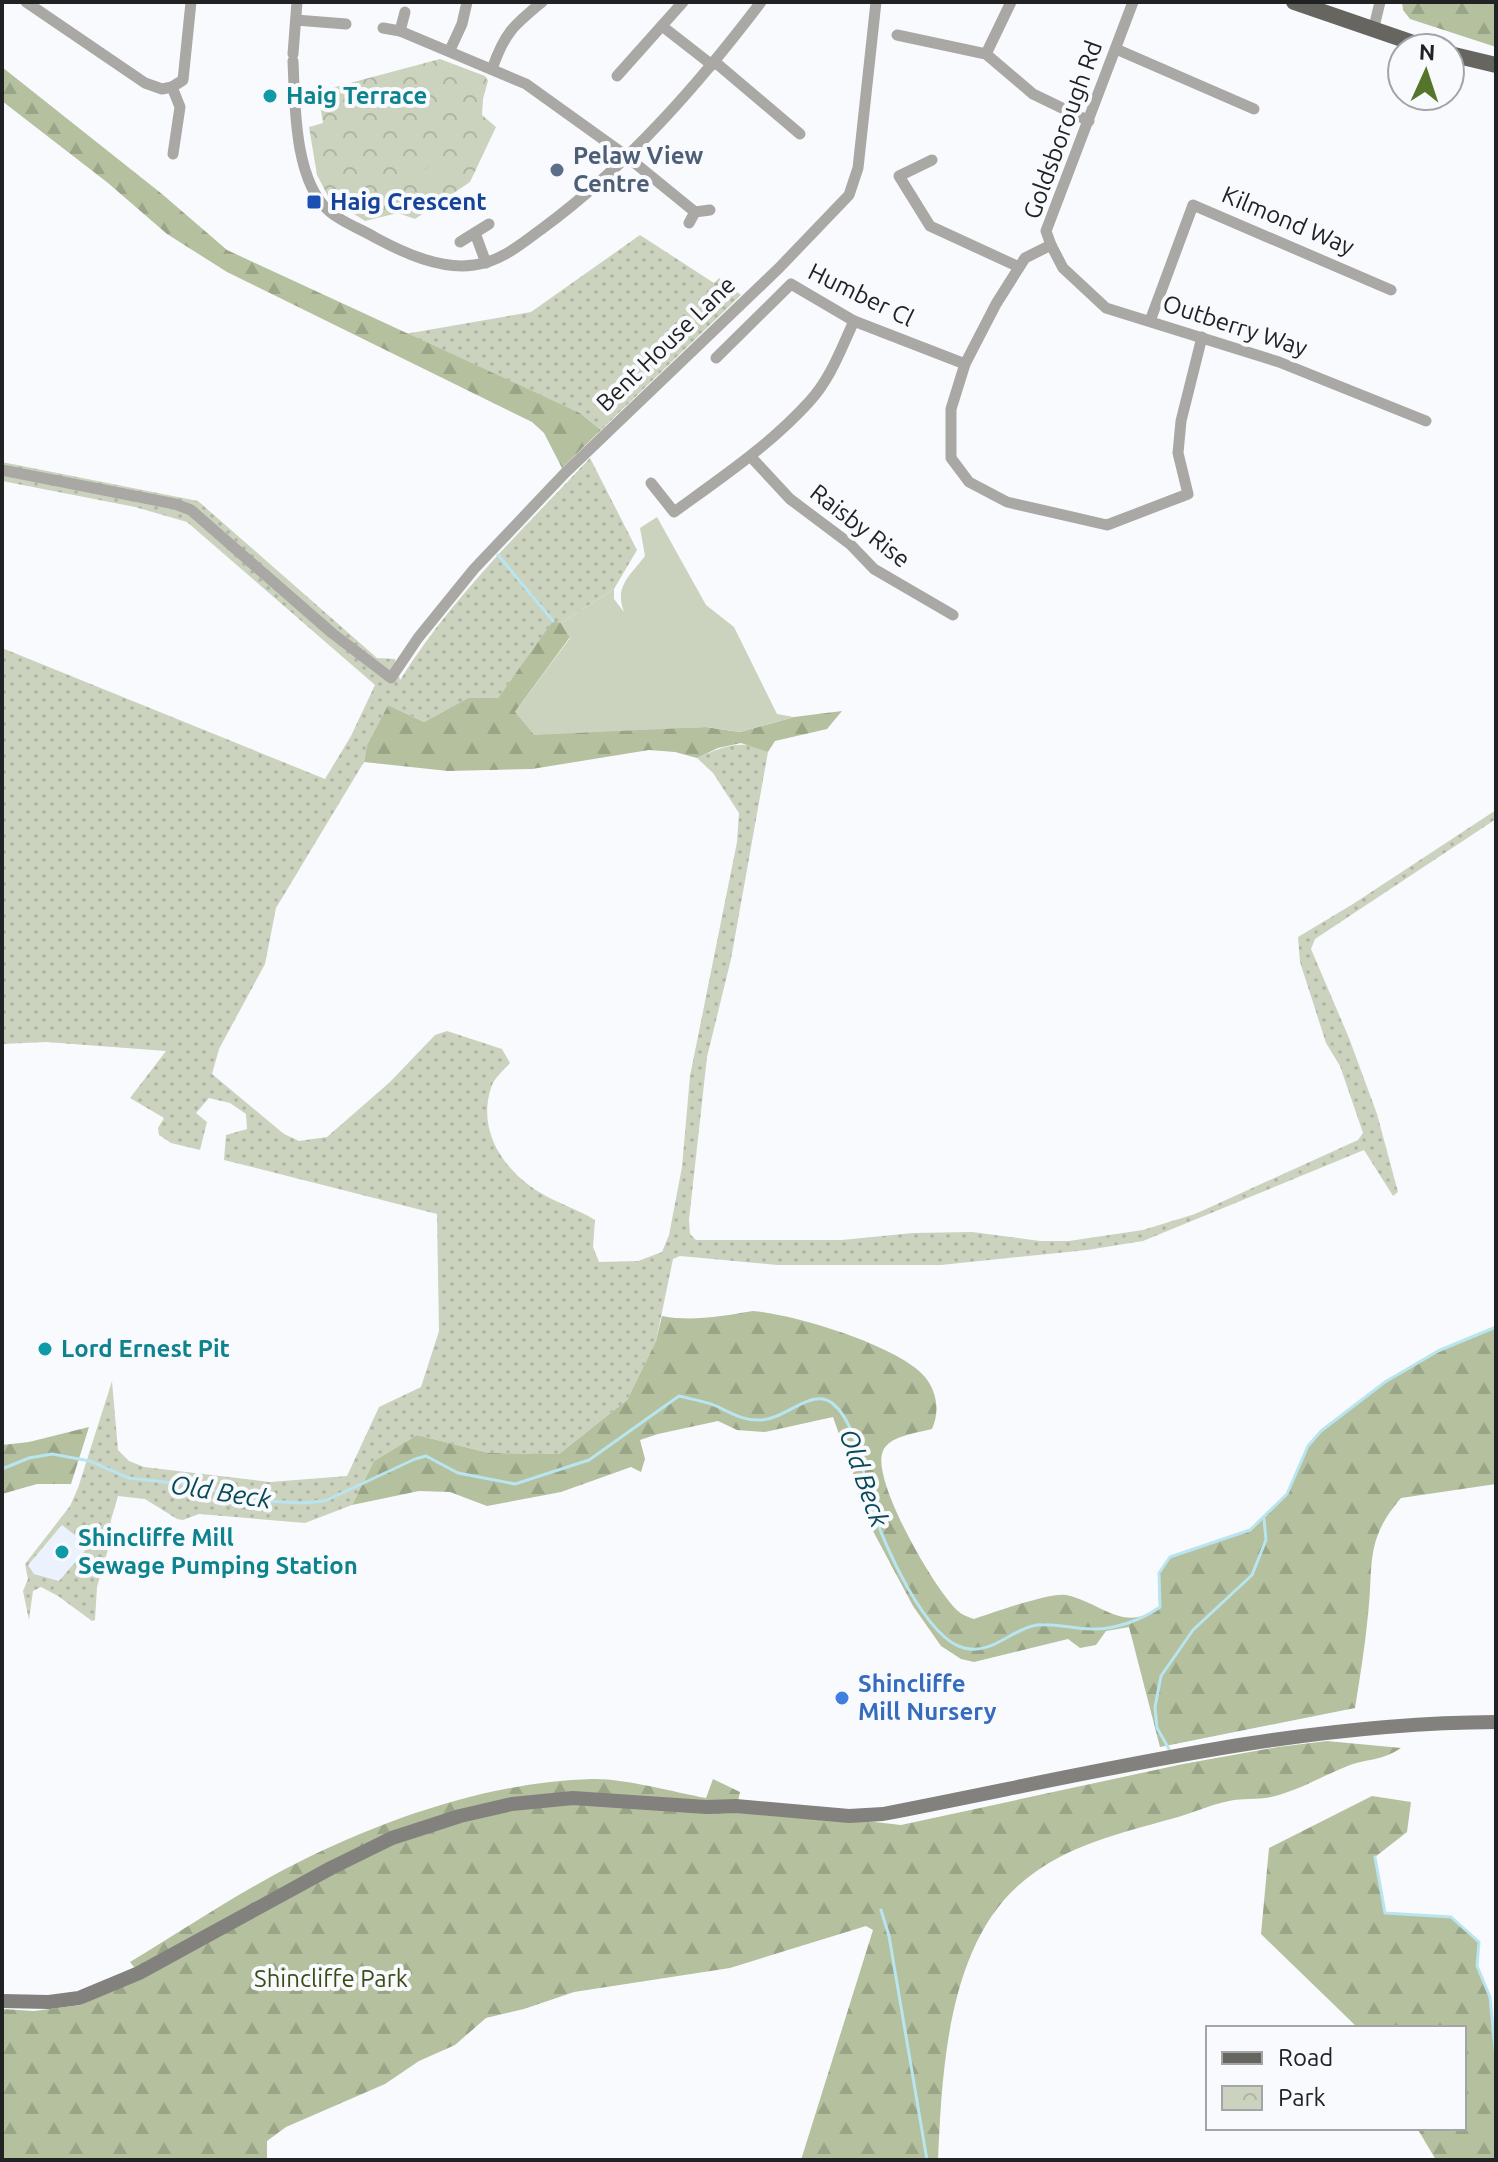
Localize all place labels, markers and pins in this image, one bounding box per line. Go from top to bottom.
place label: Haig Terrace [286,82,427,109]
marker: Haig Terrace [261,87,279,105]
place label: Pelaw View Centre [573,142,704,197]
marker: Pelaw View Centre [548,161,566,179]
place label: Haig Crescent [330,188,487,215]
marker: Haig Crescent [305,193,323,211]
place label: Lord Ernest Pit [61,1335,230,1362]
marker: Lord Ernest Pit [36,1340,54,1358]
place label: Shincliffe Mill Sewage Pumping Station [78,1524,358,1579]
marker: Shincliffe Mill Sewage Pumping Station [53,1543,71,1561]
place label: Shincliffe Mill Nursery [858,1670,997,1725]
marker: Shincliffe Mill Nursery [833,1689,851,1707]

